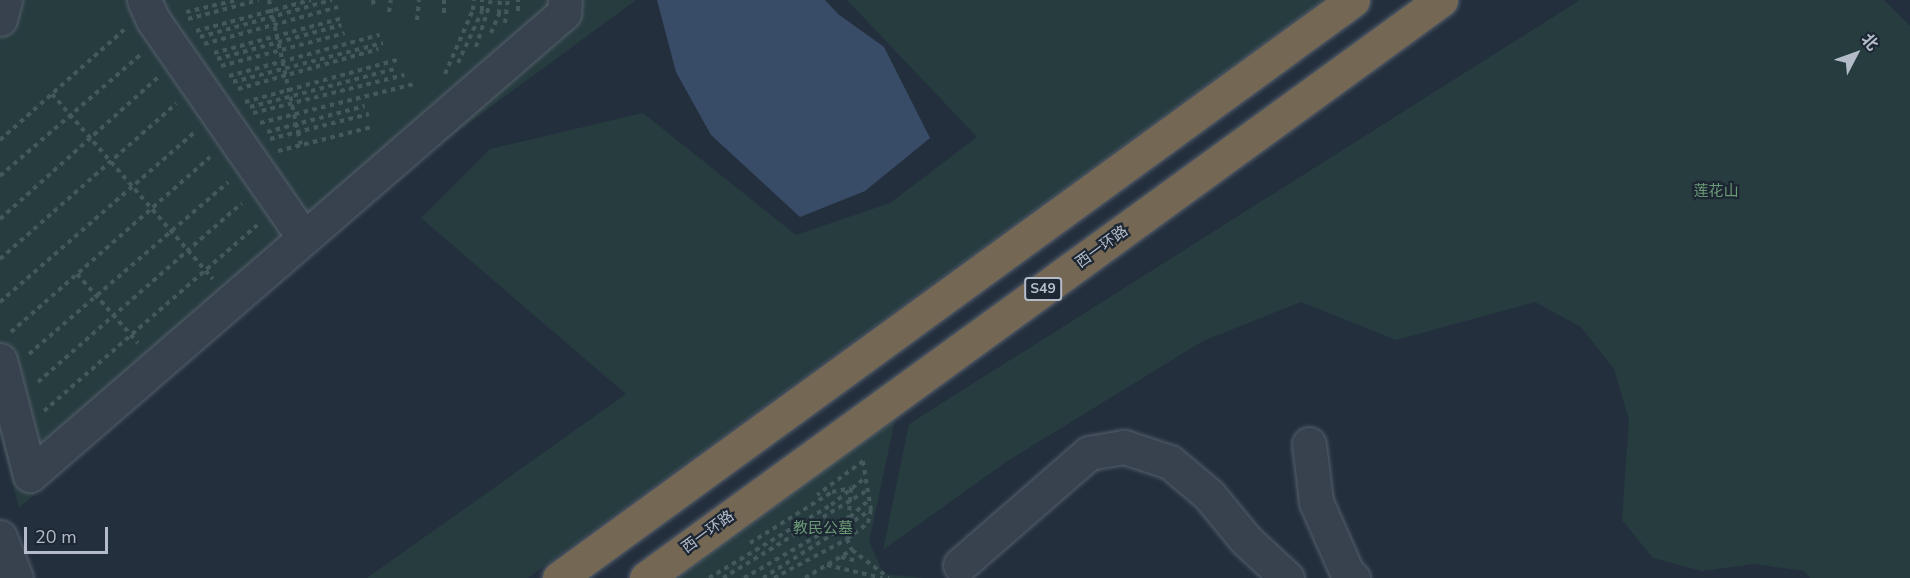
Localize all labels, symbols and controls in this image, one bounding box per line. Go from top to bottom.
north arrow [1826,24,1886,84]
text: 北 [1856,29,1883,55]
park label: 莲花山 [1694,183,1738,201]
street label: 西一环路 [1072,222,1132,272]
road number: S49 [1024,278,1062,300]
street label: 西一环路 [678,507,738,557]
scale bar [27,515,111,553]
park label: 教民公墓 [793,520,853,538]
text: 20 m [35,525,77,549]

